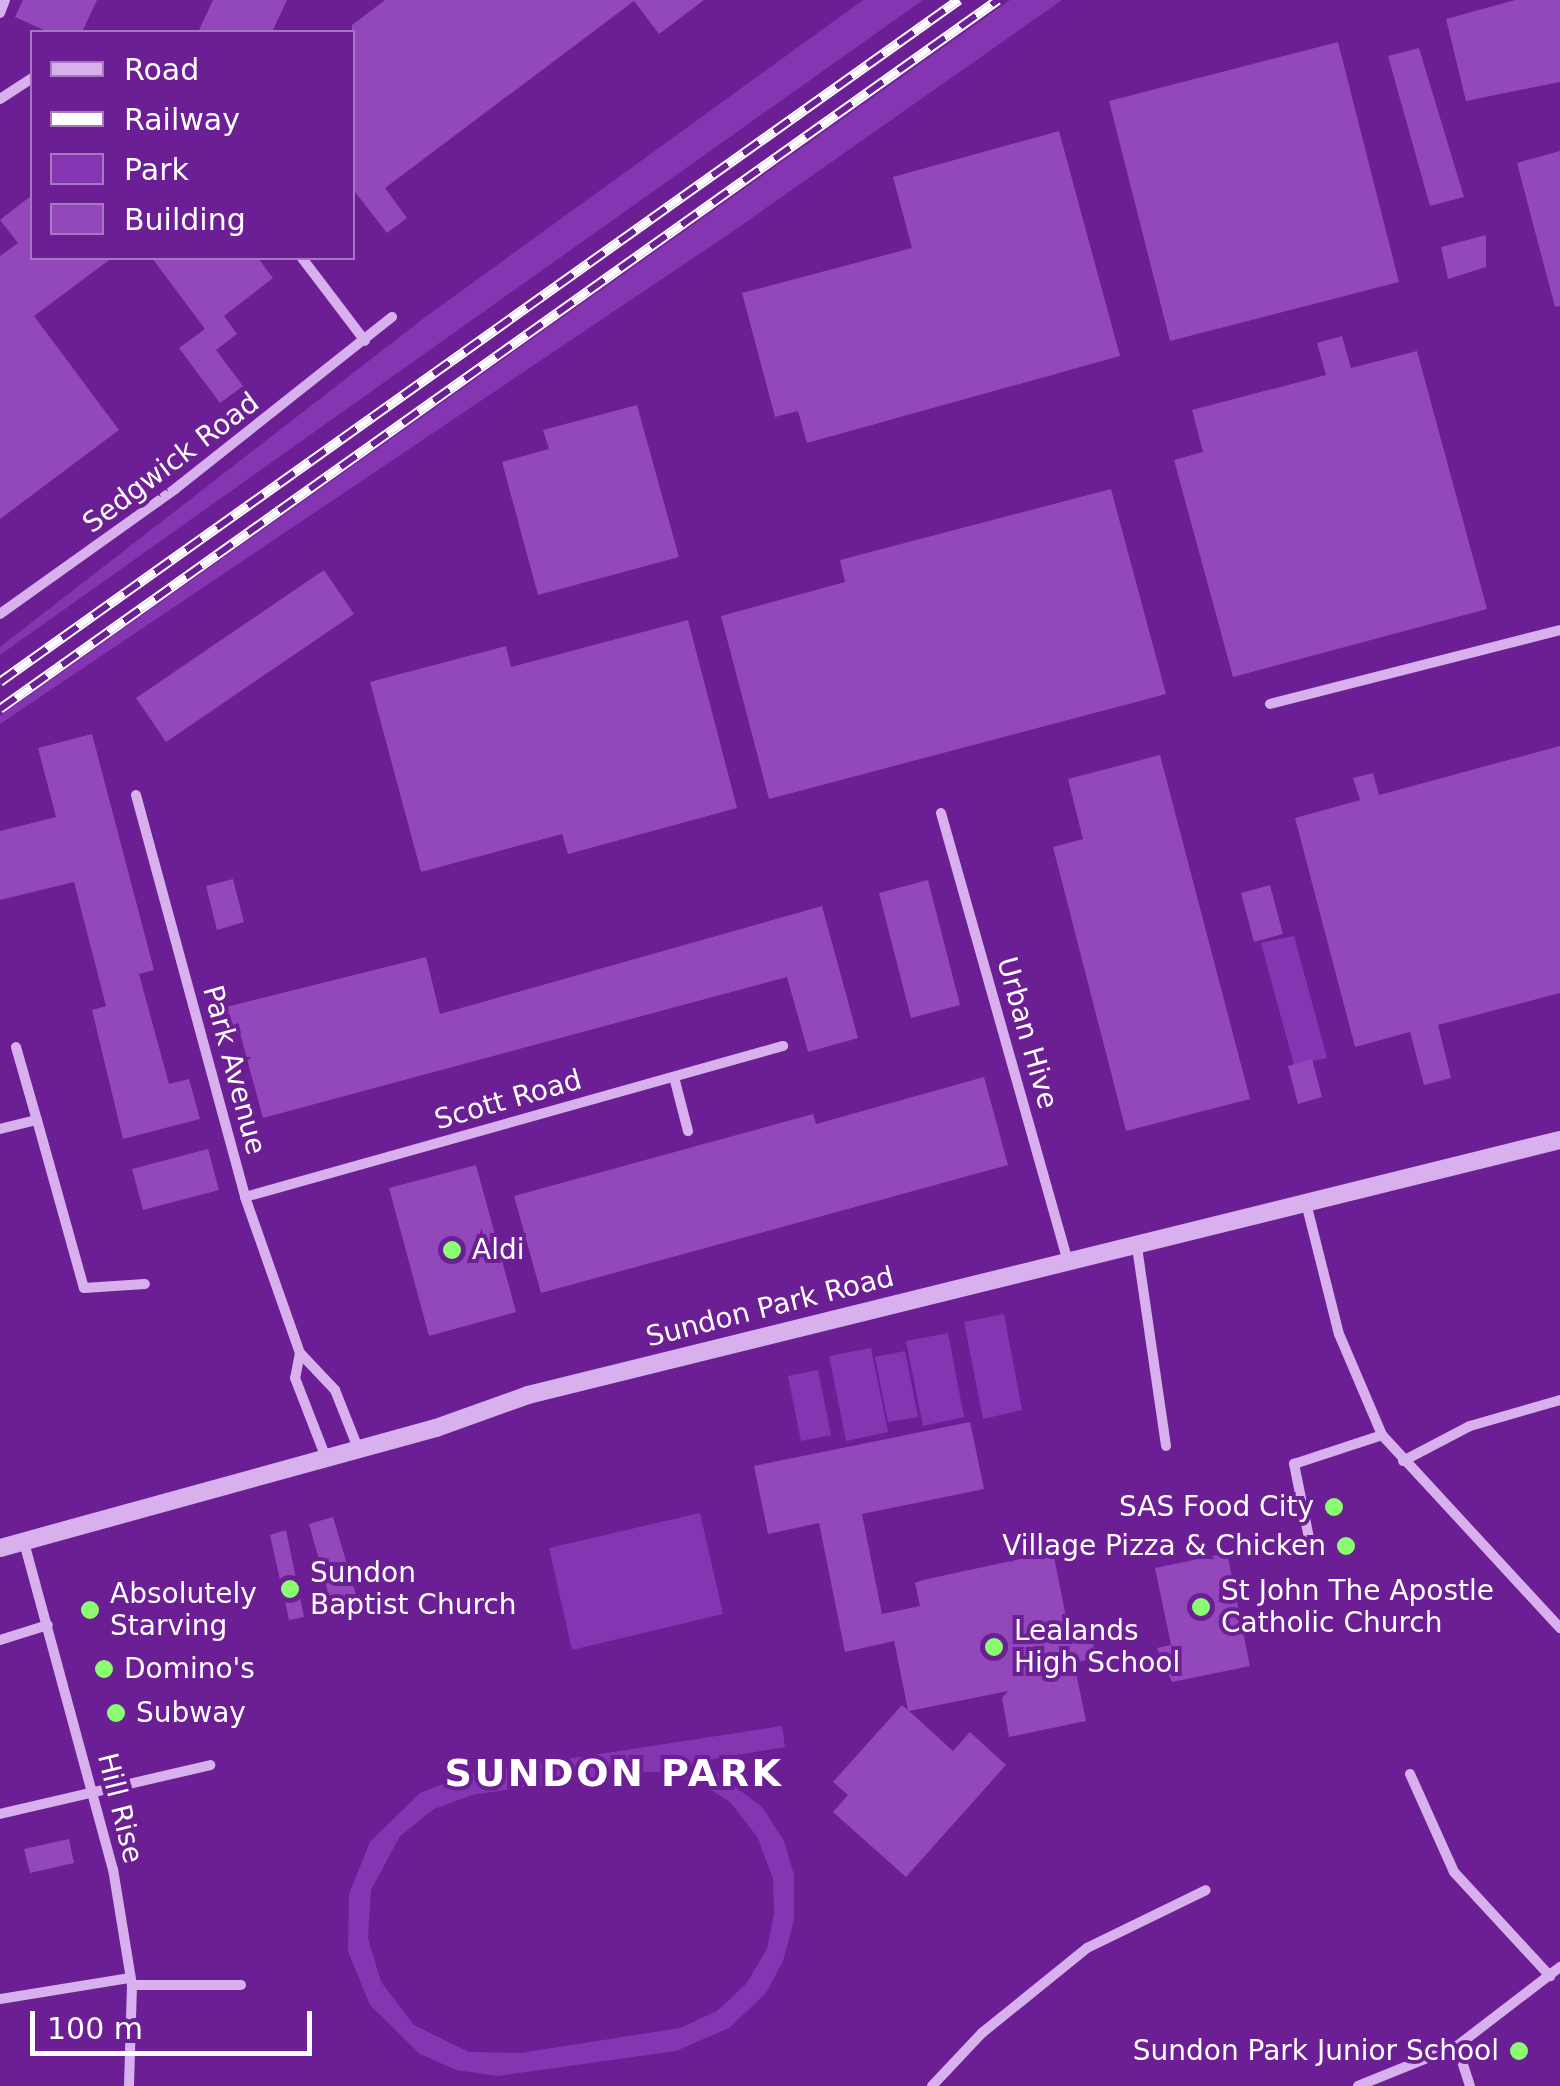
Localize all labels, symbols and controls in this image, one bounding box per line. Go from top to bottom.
legend [30,30,355,260]
text: Road [124,52,199,87]
text: Railway [124,102,240,137]
text: Park [124,152,189,187]
text: Building [124,202,246,237]
street label: Sedgwick Road [76,386,266,540]
street label: Urban Hive [989,953,1065,1113]
street label: Park Avenue [195,982,273,1158]
street label: Scott Road [431,1063,585,1137]
place label: Aldi [472,1233,524,1267]
marker: Aldi [441,1239,463,1261]
street label: Sundon Park Road [642,1260,898,1354]
place label: SAS Food City [1119,1490,1314,1524]
marker: SAS Food City [1323,1496,1345,1518]
place label: Village Pizza & Chicken [1002,1529,1326,1563]
marker: Village Pizza & Chicken [1335,1535,1357,1557]
place label: Sundon Baptist Church [310,1556,516,1622]
place label: St John The Apostle Catholic Church [1221,1574,1494,1640]
place label: Absolutely Starving [110,1577,257,1643]
marker: Sundon Baptist Church [279,1578,301,1600]
marker: St John The Apostle Catholic Church [1190,1596,1212,1618]
marker: Absolutely Starving [79,1599,101,1621]
place label: Lealands High School [1014,1614,1180,1680]
marker: Lealands High School [983,1636,1005,1658]
place label: Domino's [124,1652,255,1686]
marker: Domino's [93,1658,115,1680]
place label: Subway [136,1696,246,1730]
marker: Subway [105,1702,127,1724]
street label: Hill Rise [90,1749,150,1867]
district label: SUNDON PARK [445,1751,783,1797]
scale bar [35,1991,318,2053]
text: 100 m [47,2011,143,2046]
place label: Sundon Park Junior School [1133,2034,1499,2068]
marker: Sundon Park Junior School [1508,2040,1530,2062]

